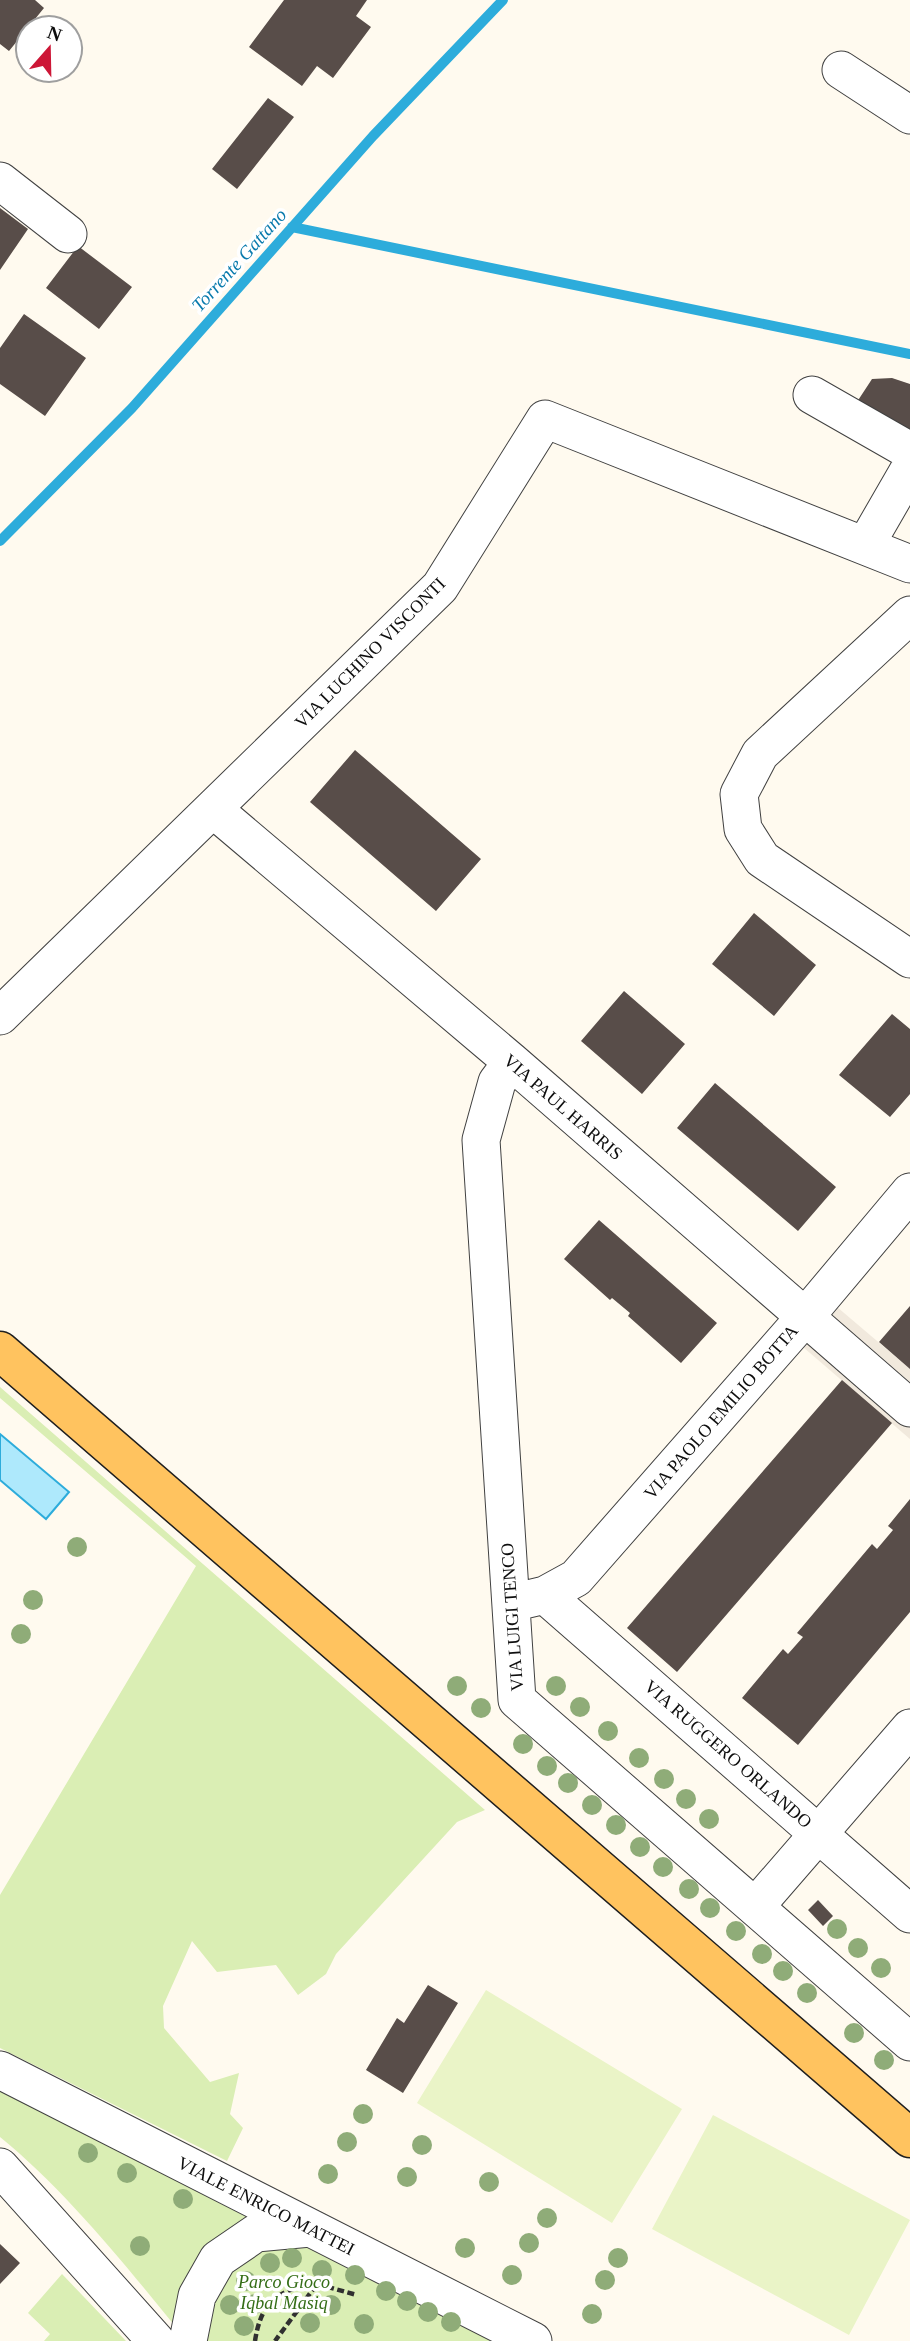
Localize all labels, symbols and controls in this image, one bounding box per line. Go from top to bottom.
north arrow [14,14,84,84]
text: N [45,21,65,46]
water label: Torrente Gattano [187,204,291,316]
street label: VIA LUCHINO VISCONTI [291,574,449,732]
street label: VIA PAUL HARRIS [500,1050,626,1164]
street label: VIA PAOLO EMILIO BOTTA [640,1321,802,1503]
street label: VIA LUIGI TENCO [497,1542,527,1692]
street label: VIA RUGGERO ORLANDO [640,1676,816,1832]
street label: VIALE ENRICO MATTEI [174,2153,358,2259]
park label: Parco Gioco Iqbal Masiq [237,2272,330,2313]

